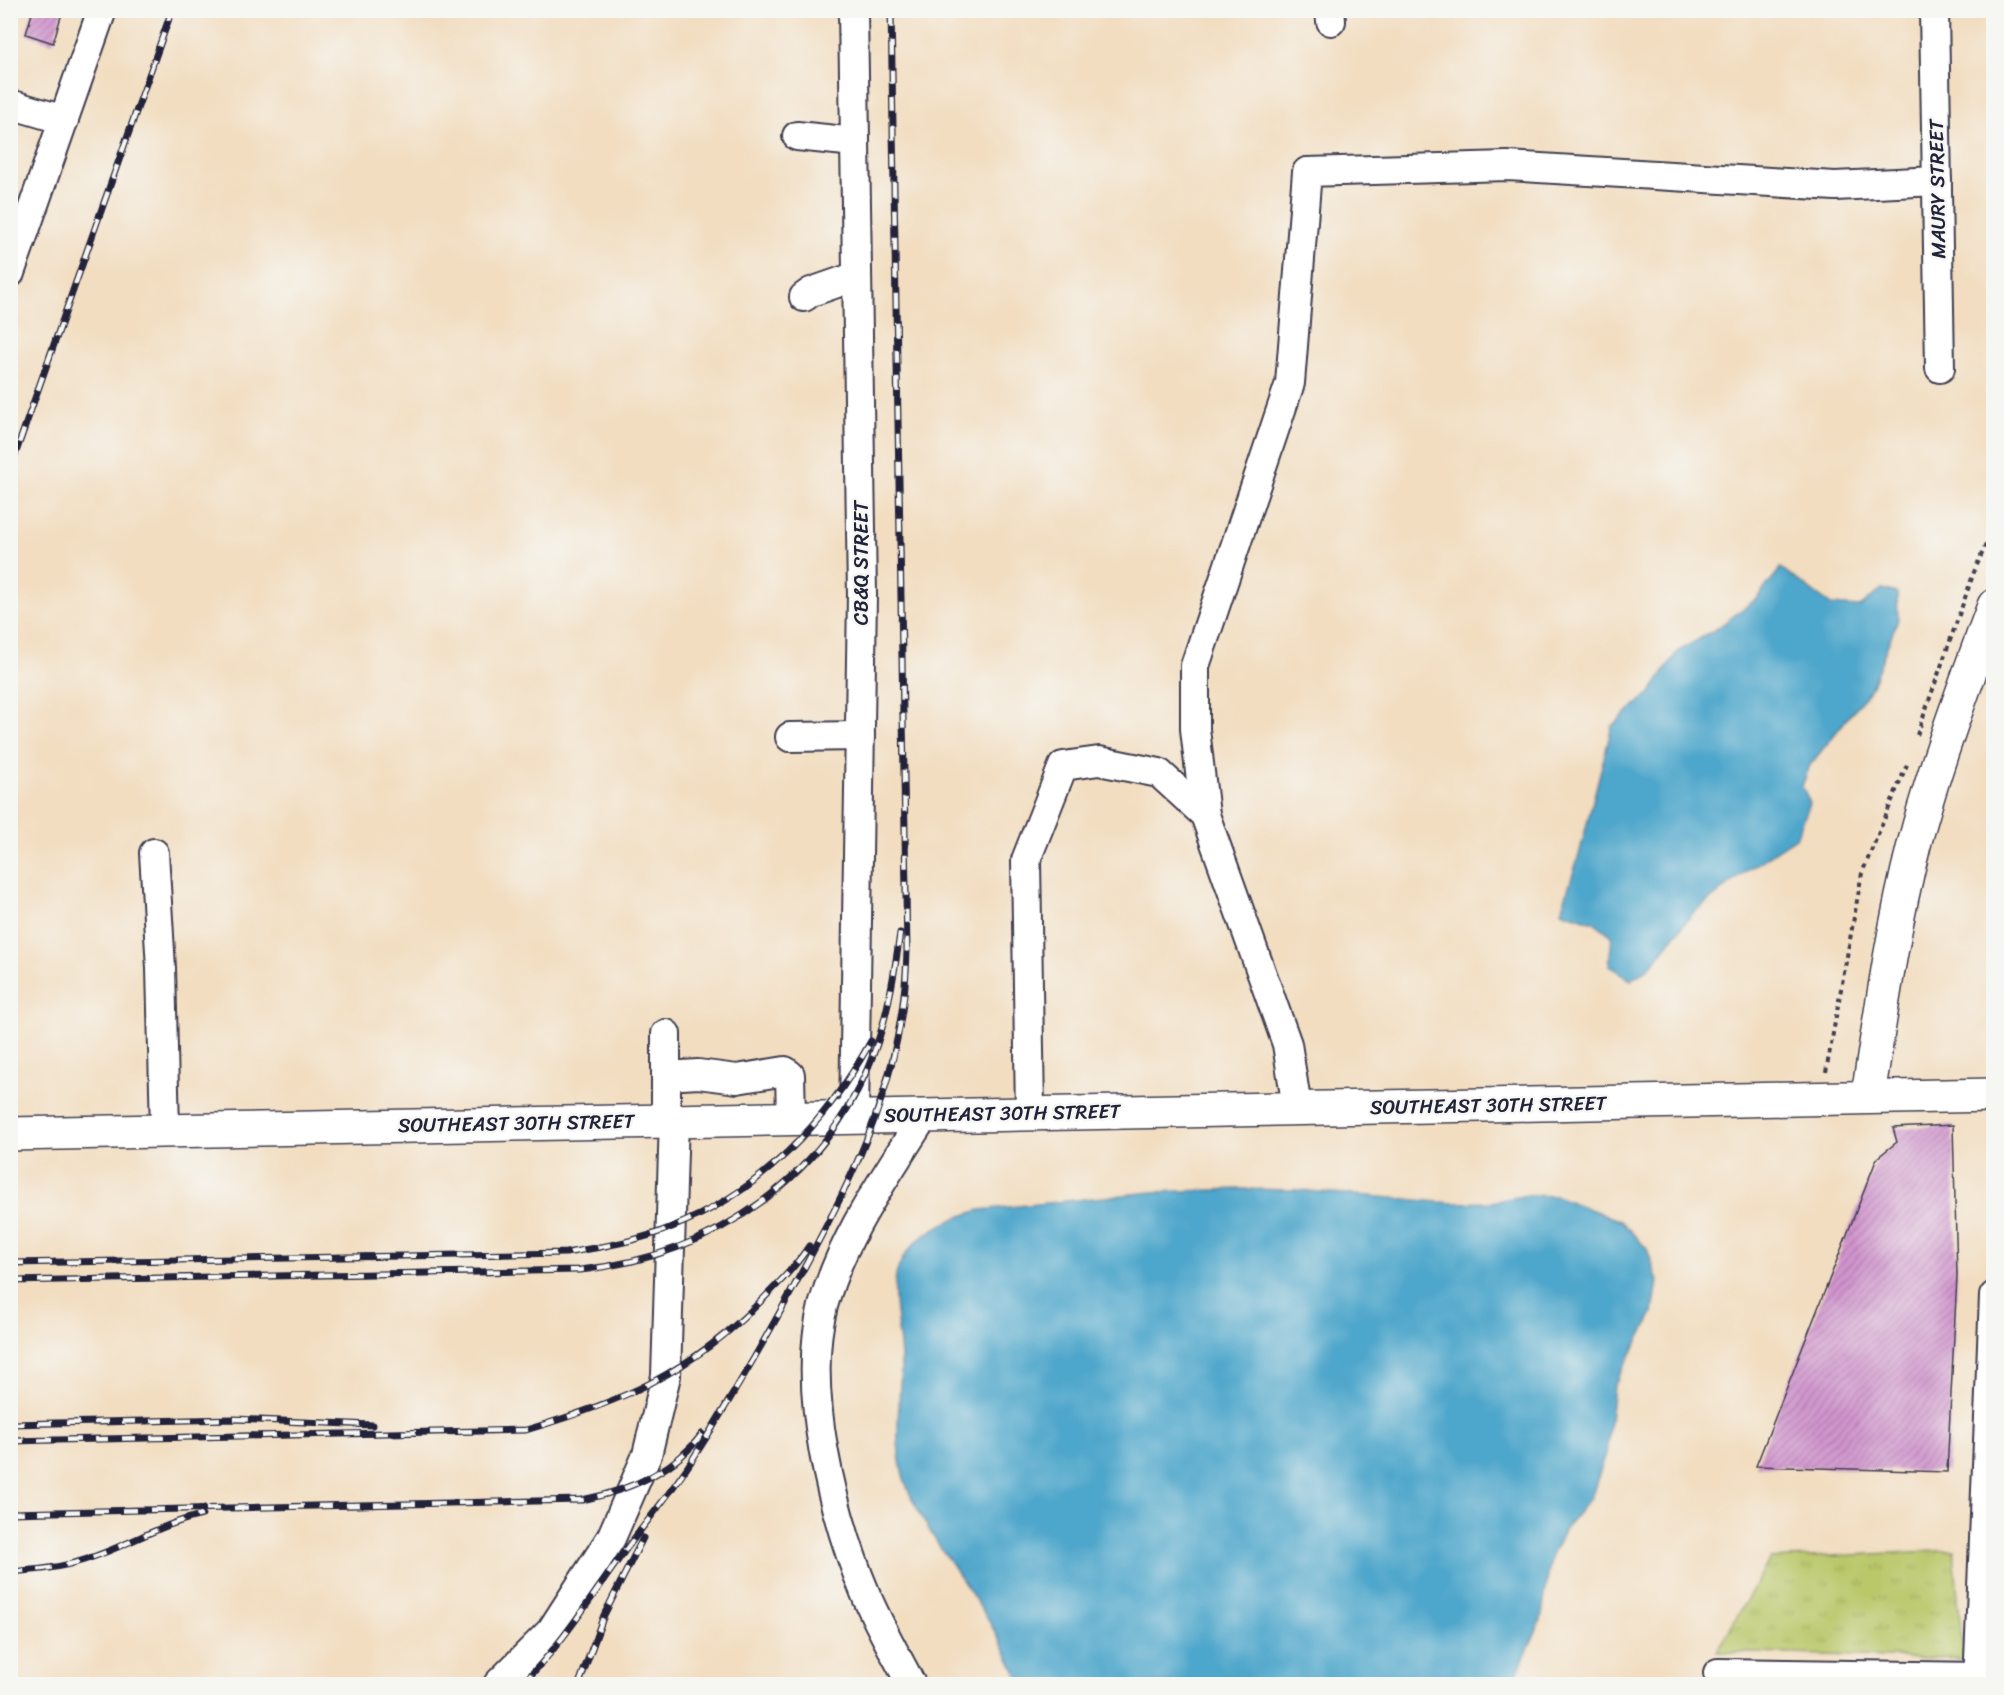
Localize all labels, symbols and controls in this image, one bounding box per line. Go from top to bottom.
street label: MAURY STREET [1919,117,1956,259]
street label: CB&Q STREET [844,499,879,625]
street label: SOUTHEAST 30TH STREET [1370,1086,1608,1125]
street label: SOUTHEAST 30TH STREET [884,1094,1122,1133]
street label: SOUTHEAST 30TH STREET [398,1104,636,1143]

